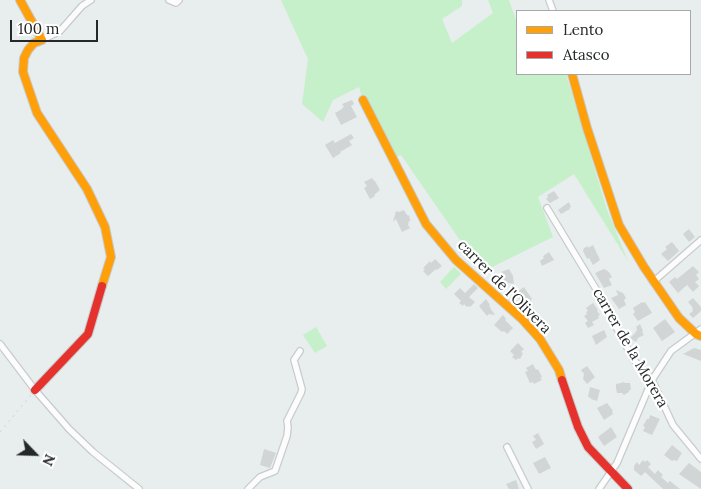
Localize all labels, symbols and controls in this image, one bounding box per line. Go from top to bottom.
scale bar [12,10,100,42]
legend [516,10,691,75]
text: 100 m [18,19,59,38]
text: Lento [563,20,603,39]
text: Atasco [563,45,609,64]
street label: carrer de l'Olivera [453,236,555,338]
street label: carrer de la Morera [588,285,672,411]
north arrow [10,429,60,479]
text: N [38,451,59,469]

